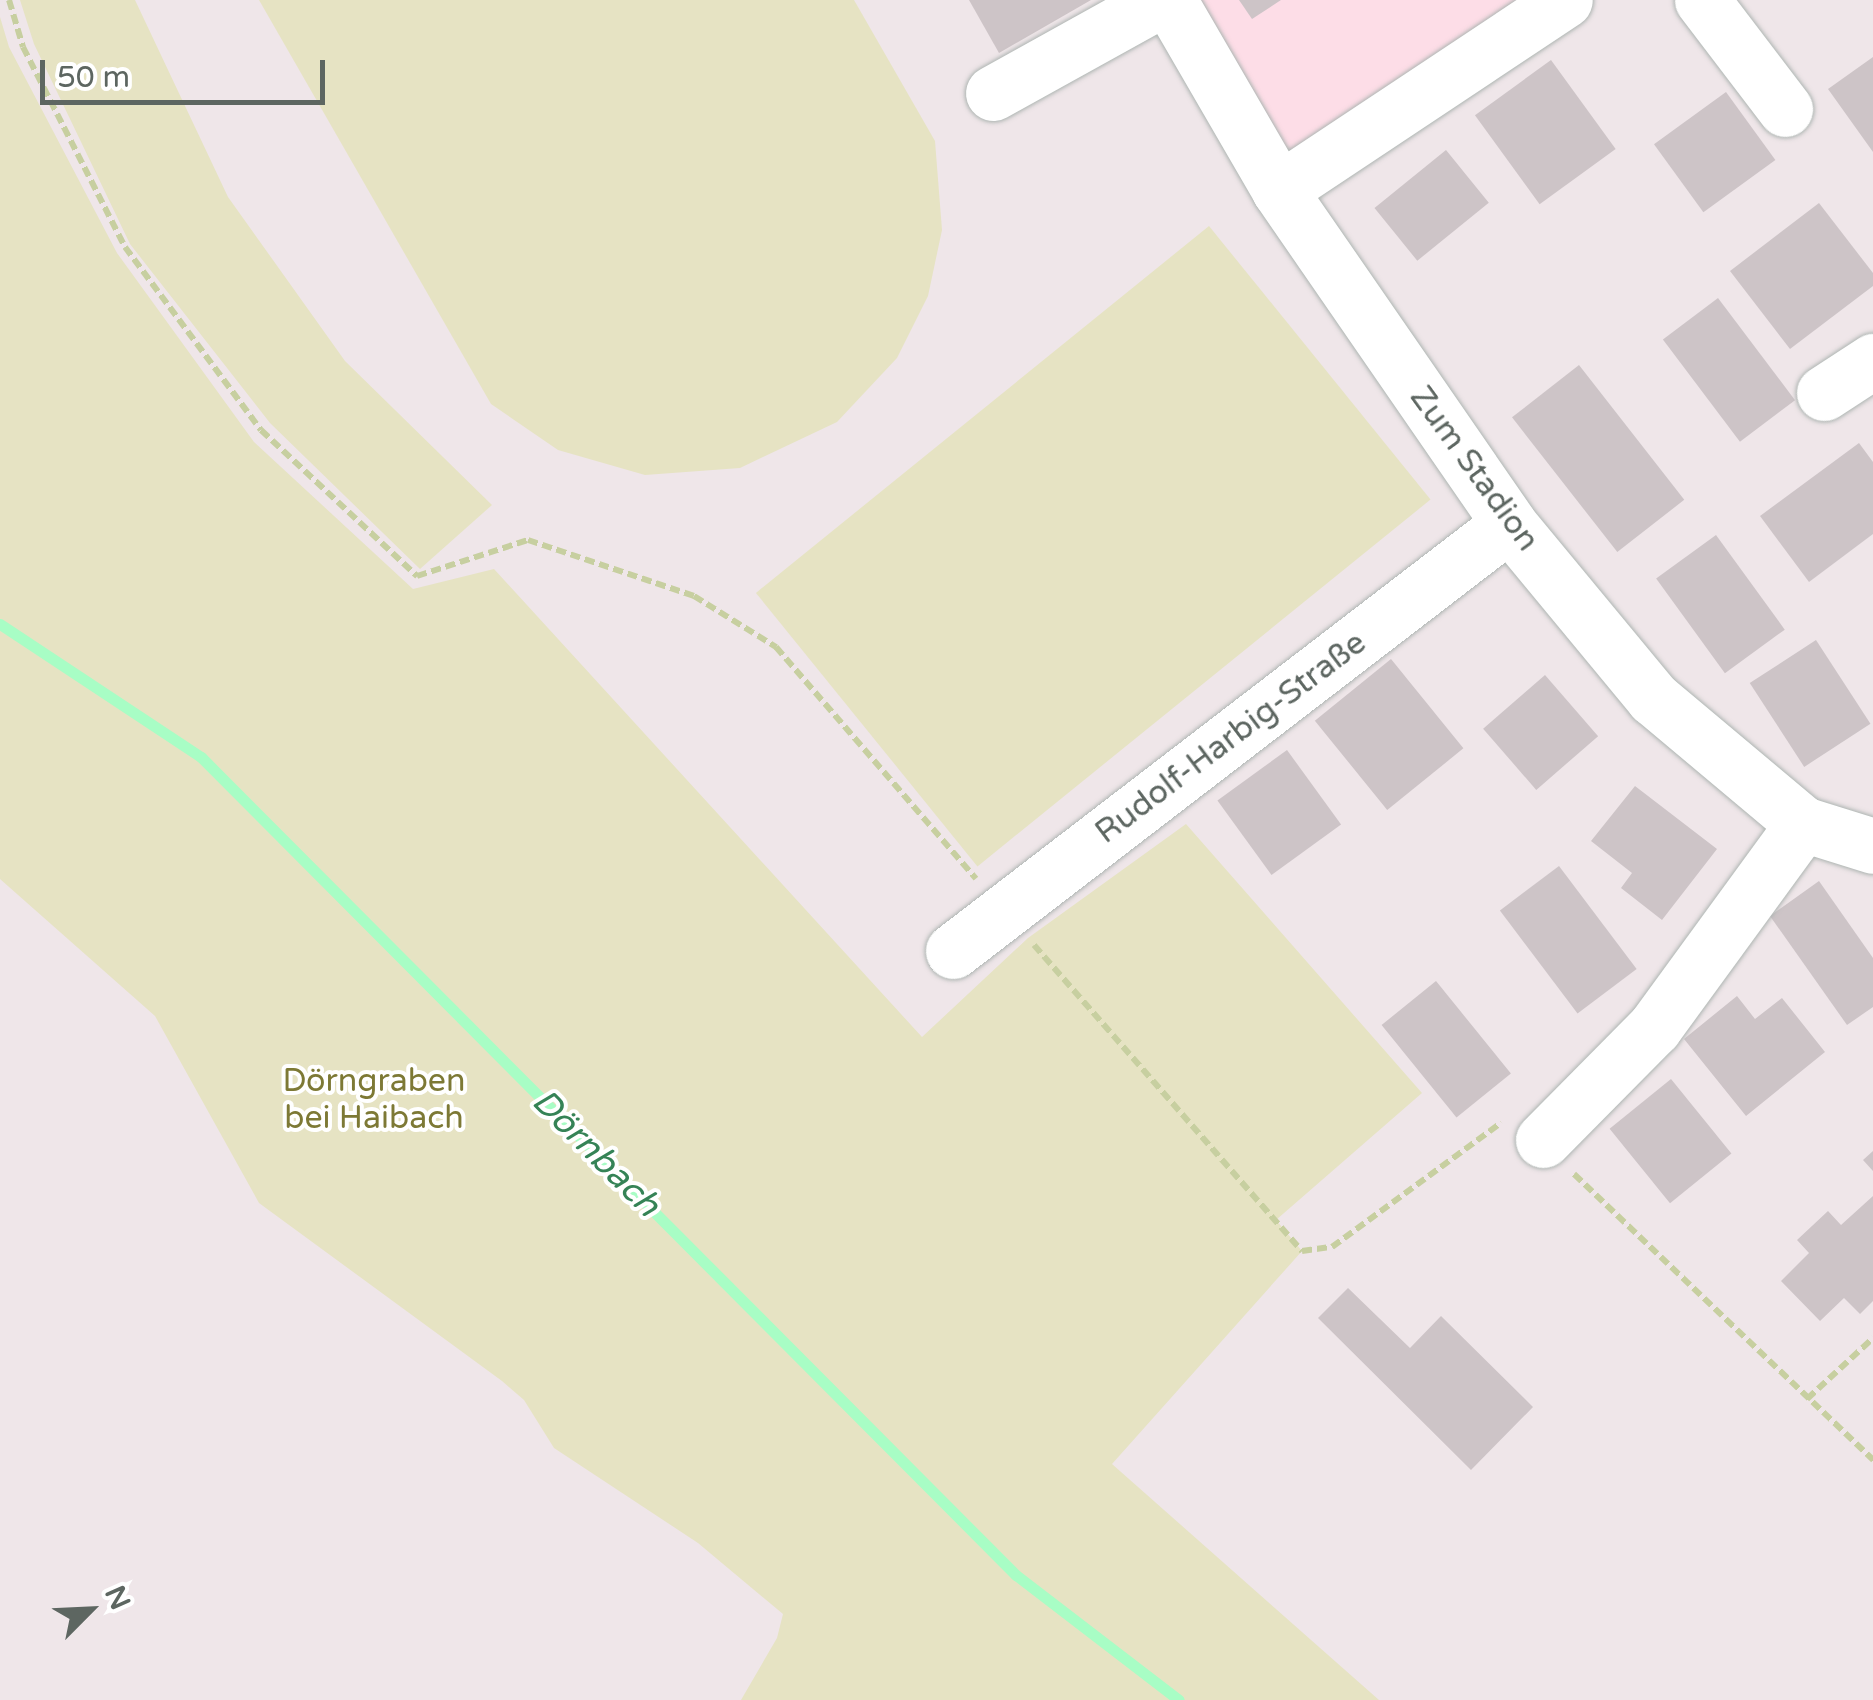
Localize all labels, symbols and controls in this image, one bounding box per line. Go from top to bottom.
scale bar [45,40,330,102]
text: 50 m [57,59,130,96]
street label: Zum Stadion [1401,379,1547,559]
street label: Rudolf-Harbig-Straße [1088,624,1374,852]
park label: Dörngraben bei Haibach [283,1063,465,1138]
water label: Dörnbach [523,1080,669,1226]
north arrow [40,1560,140,1660]
text: N [97,1581,138,1615]

